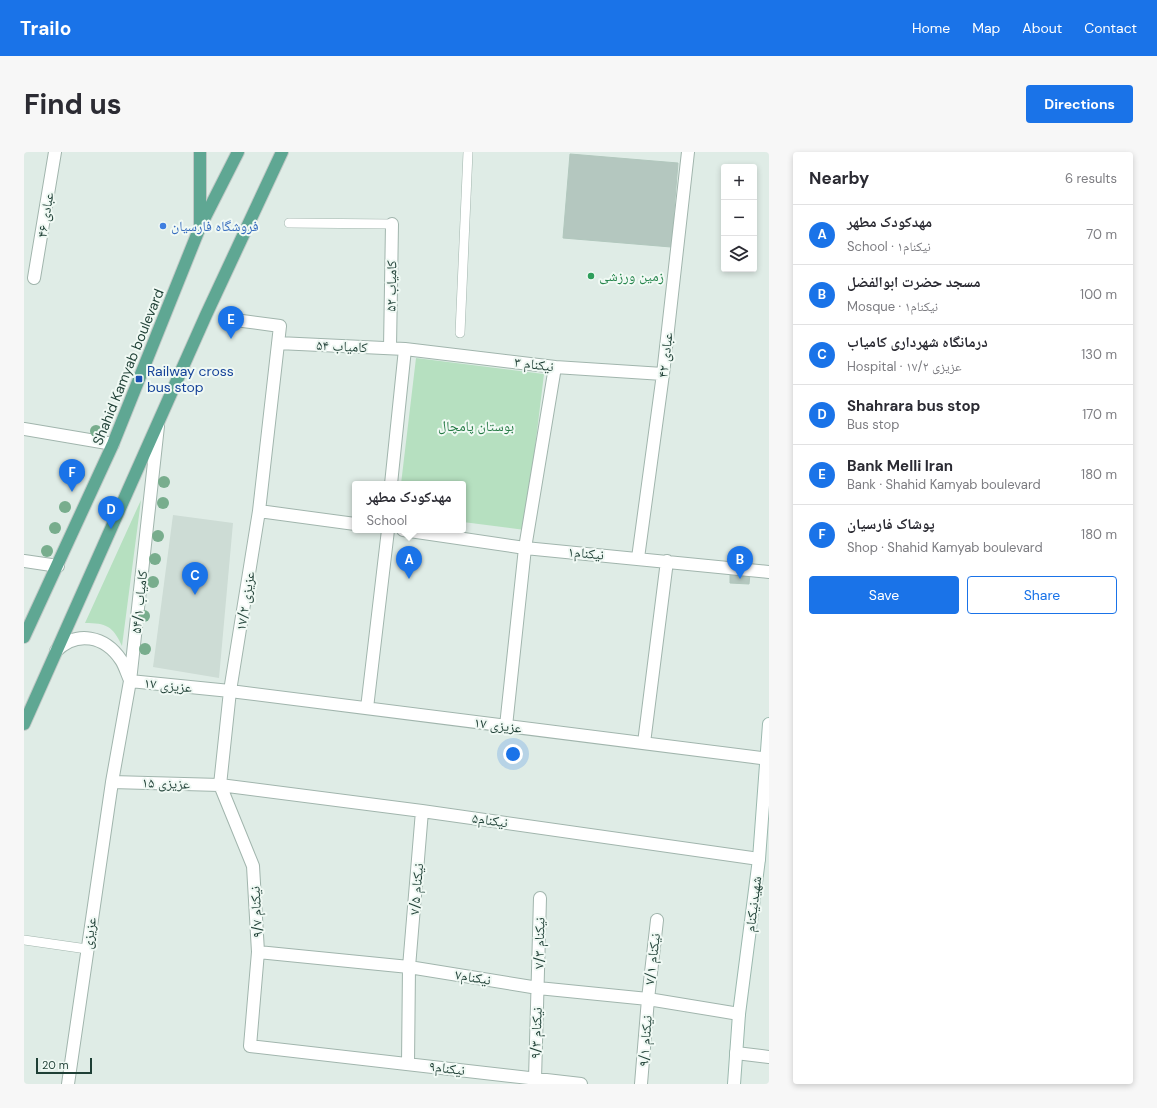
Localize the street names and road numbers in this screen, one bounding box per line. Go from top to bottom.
street label: عبادی ۴۶ [33,191,57,239]
street label: کامیاب ۵۲ [382,260,400,312]
street label: Shahid Kamyab boulevard [88,286,168,448]
street label: عبادی ۴۲ [653,331,677,379]
street label: کامیاب ۵۴ [316,336,368,356]
street label: نیکنام ۳ [513,353,555,376]
street label: نیکنام۱ [567,542,605,565]
street label: کامیاب ۵۴/۱ [127,569,151,634]
street label: عزیزی ۱۷/۲ [231,570,259,632]
street label: عزیزی ۱۷ [143,674,193,696]
street label: عزیزی ۱۷ [473,713,523,737]
street label: عزیزی ۱۵ [142,773,190,793]
street label: نیکنام۵ [471,809,509,832]
street label: نیکنام ۷/۵ [405,862,428,916]
street label: شهیدنیکنام [741,875,766,933]
street label: نیکنام ۹/۷ [246,886,267,938]
street label: عزیزی [78,916,100,950]
street label: نیکنام ۷/۳ [530,917,549,969]
street label: نیکنام ۷/۱ [640,932,665,986]
street label: نیکنام۷ [454,965,492,990]
street label: نیکنام ۹/۳ [526,1007,547,1059]
street label: نیکنام ۹/۱ [634,1015,657,1067]
street label: نیکنام۹ [428,1057,466,1080]

